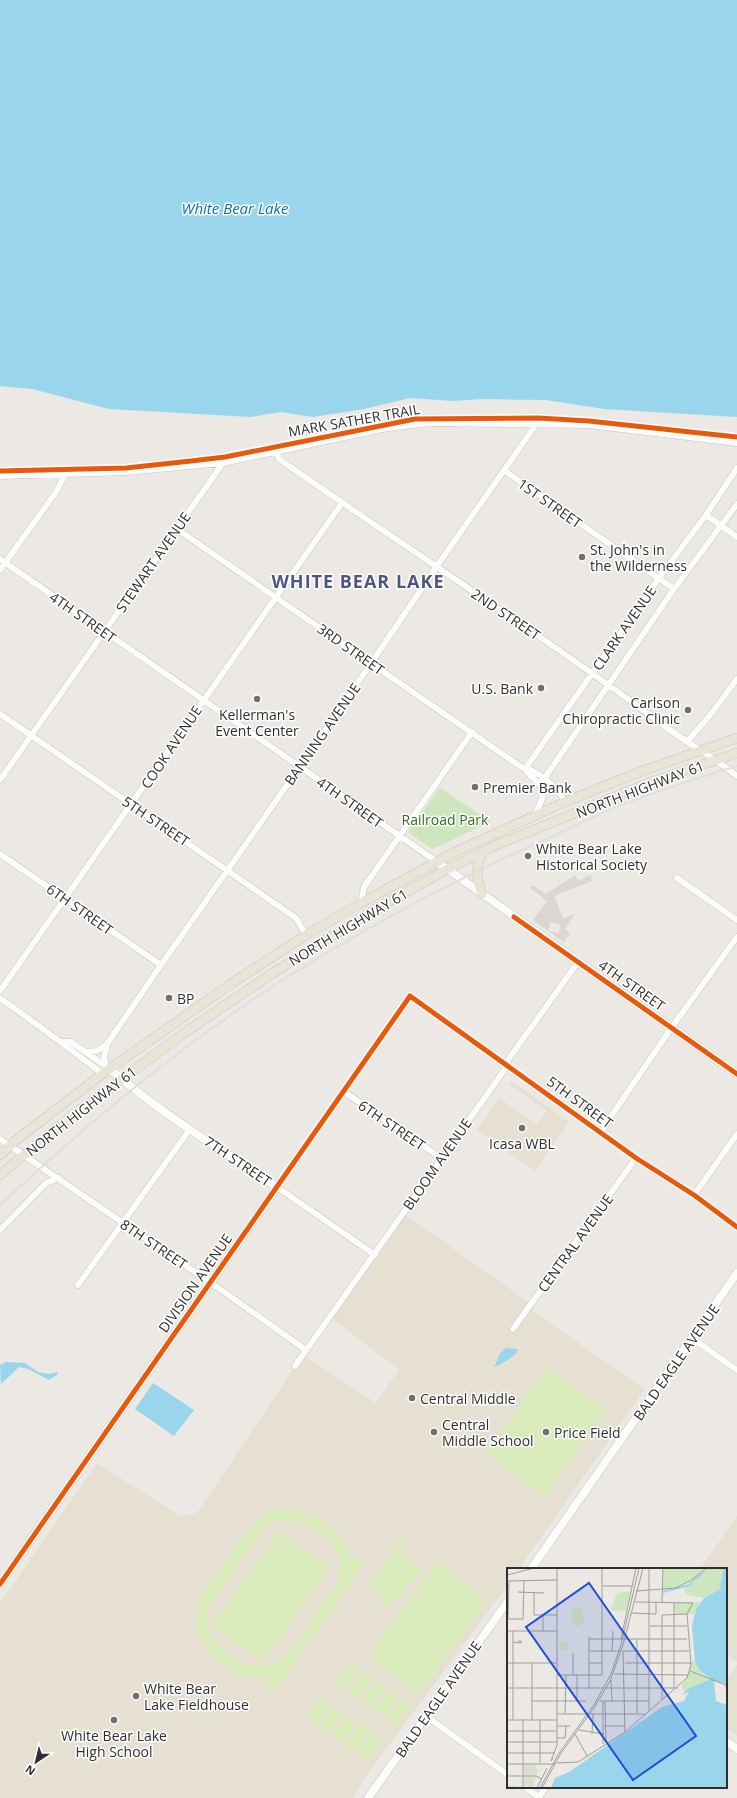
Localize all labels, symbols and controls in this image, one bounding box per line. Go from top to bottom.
water label: White Bear Lake [182,198,289,218]
street label: MARK SATHER TRAIL [287,399,421,441]
street label: 1ST STREET [514,474,586,532]
street label: STEWART AVENUE [111,508,195,616]
place label: St. John's in the Wilderness [590,540,687,575]
marker: St. John's in the Wilderness [577,552,587,562]
district label: WHITE BEAR LAKE [271,569,445,593]
street label: CLARK AVENUE [588,582,660,674]
street label: 2ND STREET [468,584,545,644]
street label: 4TH STREET [46,587,120,647]
street label: 3RD STREET [314,619,389,679]
street label: BANNING AVENUE [280,679,364,789]
place label: U.S. Bank [471,679,534,698]
marker: U.S. Bank [536,683,546,693]
place label: Carlson Chiropractic Clinic [563,693,680,728]
marker: Kellerman's Event Center [252,694,262,704]
street label: COOK AVENUE [136,702,206,792]
place label: Kellerman's Event Center [215,705,299,740]
marker: Carlson Chiropractic Clinic [683,705,693,715]
street label: NORTH HIGHWAY 61 [573,756,707,822]
street label: 4TH STREET [313,772,387,832]
place label: Premier Bank [483,778,572,797]
marker: Premier Bank [470,782,480,792]
street label: 5TH STREET [119,792,193,851]
park label: Railroad Park [402,810,489,829]
place label: White Bear Lake Historical Society [536,839,648,874]
marker: White Bear Lake Historical Society [523,851,533,861]
street label: 6TH STREET [43,879,117,939]
street label: NORTH HIGHWAY 61 [285,884,411,970]
street label: 4TH STREET [595,955,669,1015]
place label: BP [177,989,194,1008]
marker: BP [164,993,174,1003]
street label: NORTH HIGHWAY 61 [22,1062,140,1160]
street label: 5TH STREET [543,1072,617,1132]
street label: 6TH STREET [355,1096,429,1155]
street label: BLOOM AVENUE [398,1114,476,1214]
marker: Icasa WBL [517,1123,527,1133]
street label: 7TH STREET [201,1132,275,1191]
place label: Icasa WBL [489,1134,555,1153]
street label: CENTRAL AVENUE [533,1190,617,1296]
street label: 8TH STREET [117,1215,191,1274]
street label: DIVISION AVENUE [154,1230,236,1336]
street label: BALD EAGLE AVENUE [629,1300,723,1424]
place label: Central Middle [420,1389,516,1408]
marker: Central Middle [407,1393,417,1403]
place label: Central Middle School [442,1415,534,1450]
place label: Price Field [554,1423,621,1442]
marker: Central Middle School [429,1427,439,1437]
marker: Price Field [541,1427,551,1437]
inset map [507,1568,727,1788]
street label: BALD EAGLE AVENUE [391,1637,485,1761]
place label: White Bear Lake Fieldhouse [144,1679,249,1714]
marker: White Bear Lake Fieldhouse [131,1691,141,1701]
marker: White Bear Lake High School [109,1715,119,1725]
place label: White Bear Lake High School [61,1726,167,1761]
north arrow [16,1742,56,1782]
text: N [22,1762,38,1779]

